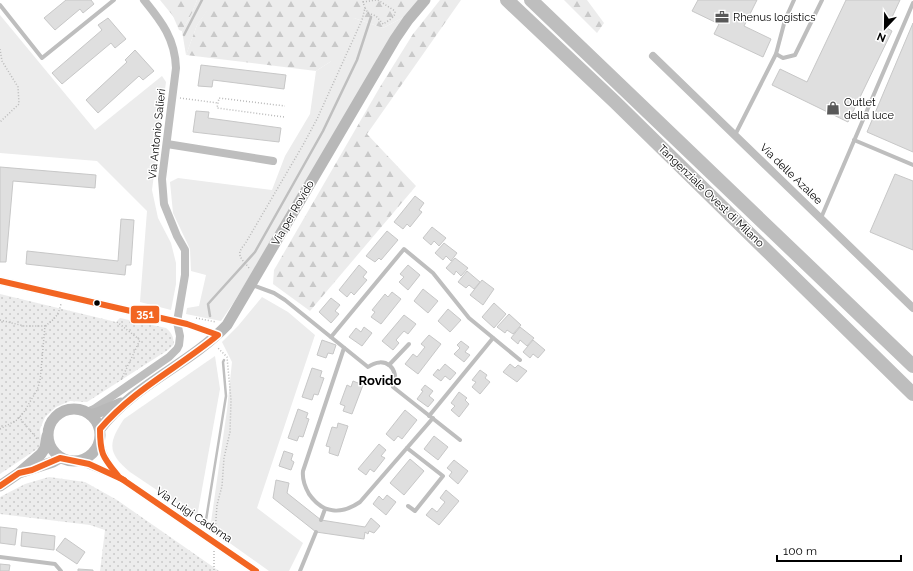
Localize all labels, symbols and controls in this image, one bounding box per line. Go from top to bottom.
north arrow [865,8,905,48]
office icon: Rhenus logistics [714,9,730,25]
place label: Rhenus logistics [733,11,816,24]
text: N [875,29,888,44]
street label: Via Antonio Salieri [146,88,168,180]
place label: Outlet della luce [844,96,895,122]
shop icon: Outlet della luce [825,100,841,116]
street label: Via delle Azalee [757,141,825,207]
street label: Tangenziale Ovest di Milano [655,142,767,250]
street label: Via per Rovido [269,178,317,248]
unlabelled marker [92,298,102,308]
line badge: 351 [130,305,160,324]
text: 351 [136,308,154,321]
district label: Rovido [359,373,402,388]
street label: Via Luigi Cadorna [153,485,235,545]
scale bar [777,537,901,563]
text: 100 m [783,544,817,558]

